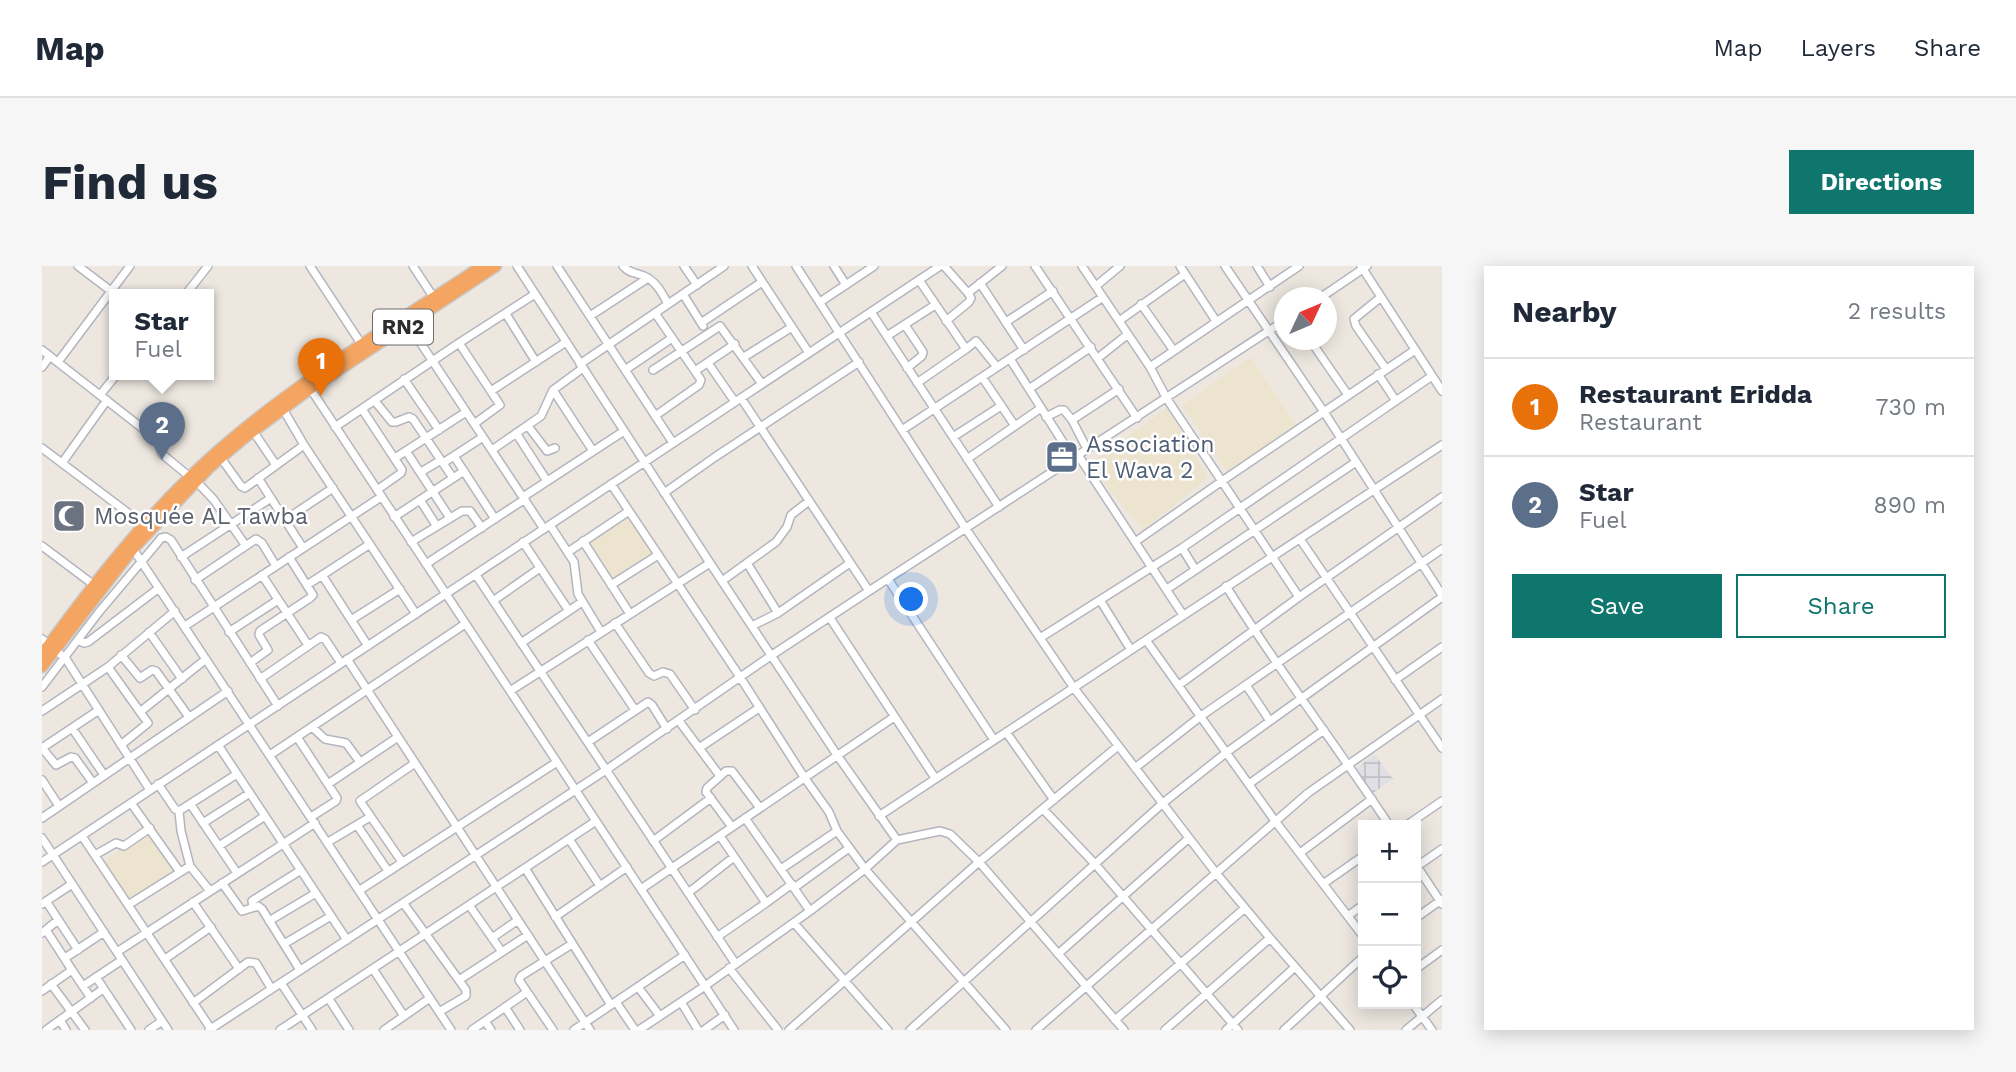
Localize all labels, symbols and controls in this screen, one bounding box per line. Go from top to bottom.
text: Map [35,29,105,68]
text: Map [1714,34,1762,62]
text: Layers [1800,34,1876,62]
text: Share [1914,34,1981,62]
button: Directions [1789,150,1974,214]
text: Find us [42,153,218,211]
north arrow [1274,287,1337,350]
popup [109,289,214,380]
text: Nearby [1512,294,1617,329]
text: 2 results [1848,298,1946,325]
text: Star [134,306,189,336]
road number: RN2 [373,309,433,344]
text: Fuel [134,336,182,363]
pin: 1 [298,338,344,396]
text: Restaurant Eridda [1579,379,1812,409]
text: 1 [1530,394,1540,421]
text: 730 m [1876,394,1946,421]
pin: 2 [139,402,185,460]
text: Restaurant [1579,409,1702,436]
place label: Association El Wava 2 [1086,431,1214,484]
office icon: Association El Wava 2 [1043,438,1081,476]
text: Star [1579,477,1634,507]
text: 2 [1528,492,1542,519]
text: 890 m [1874,492,1946,519]
mosque icon: Mosquée AL Tawba [50,497,88,535]
place label: Mosquée AL Tawba [94,503,308,530]
text: Fuel [1579,507,1627,534]
button: Save [1512,574,1722,638]
button: Share [1736,574,1946,638]
your location [894,582,928,616]
map controls [1358,820,1421,1009]
button: + [1358,820,1421,883]
button: − [1358,883,1421,946]
button: locate [1358,946,1421,1009]

